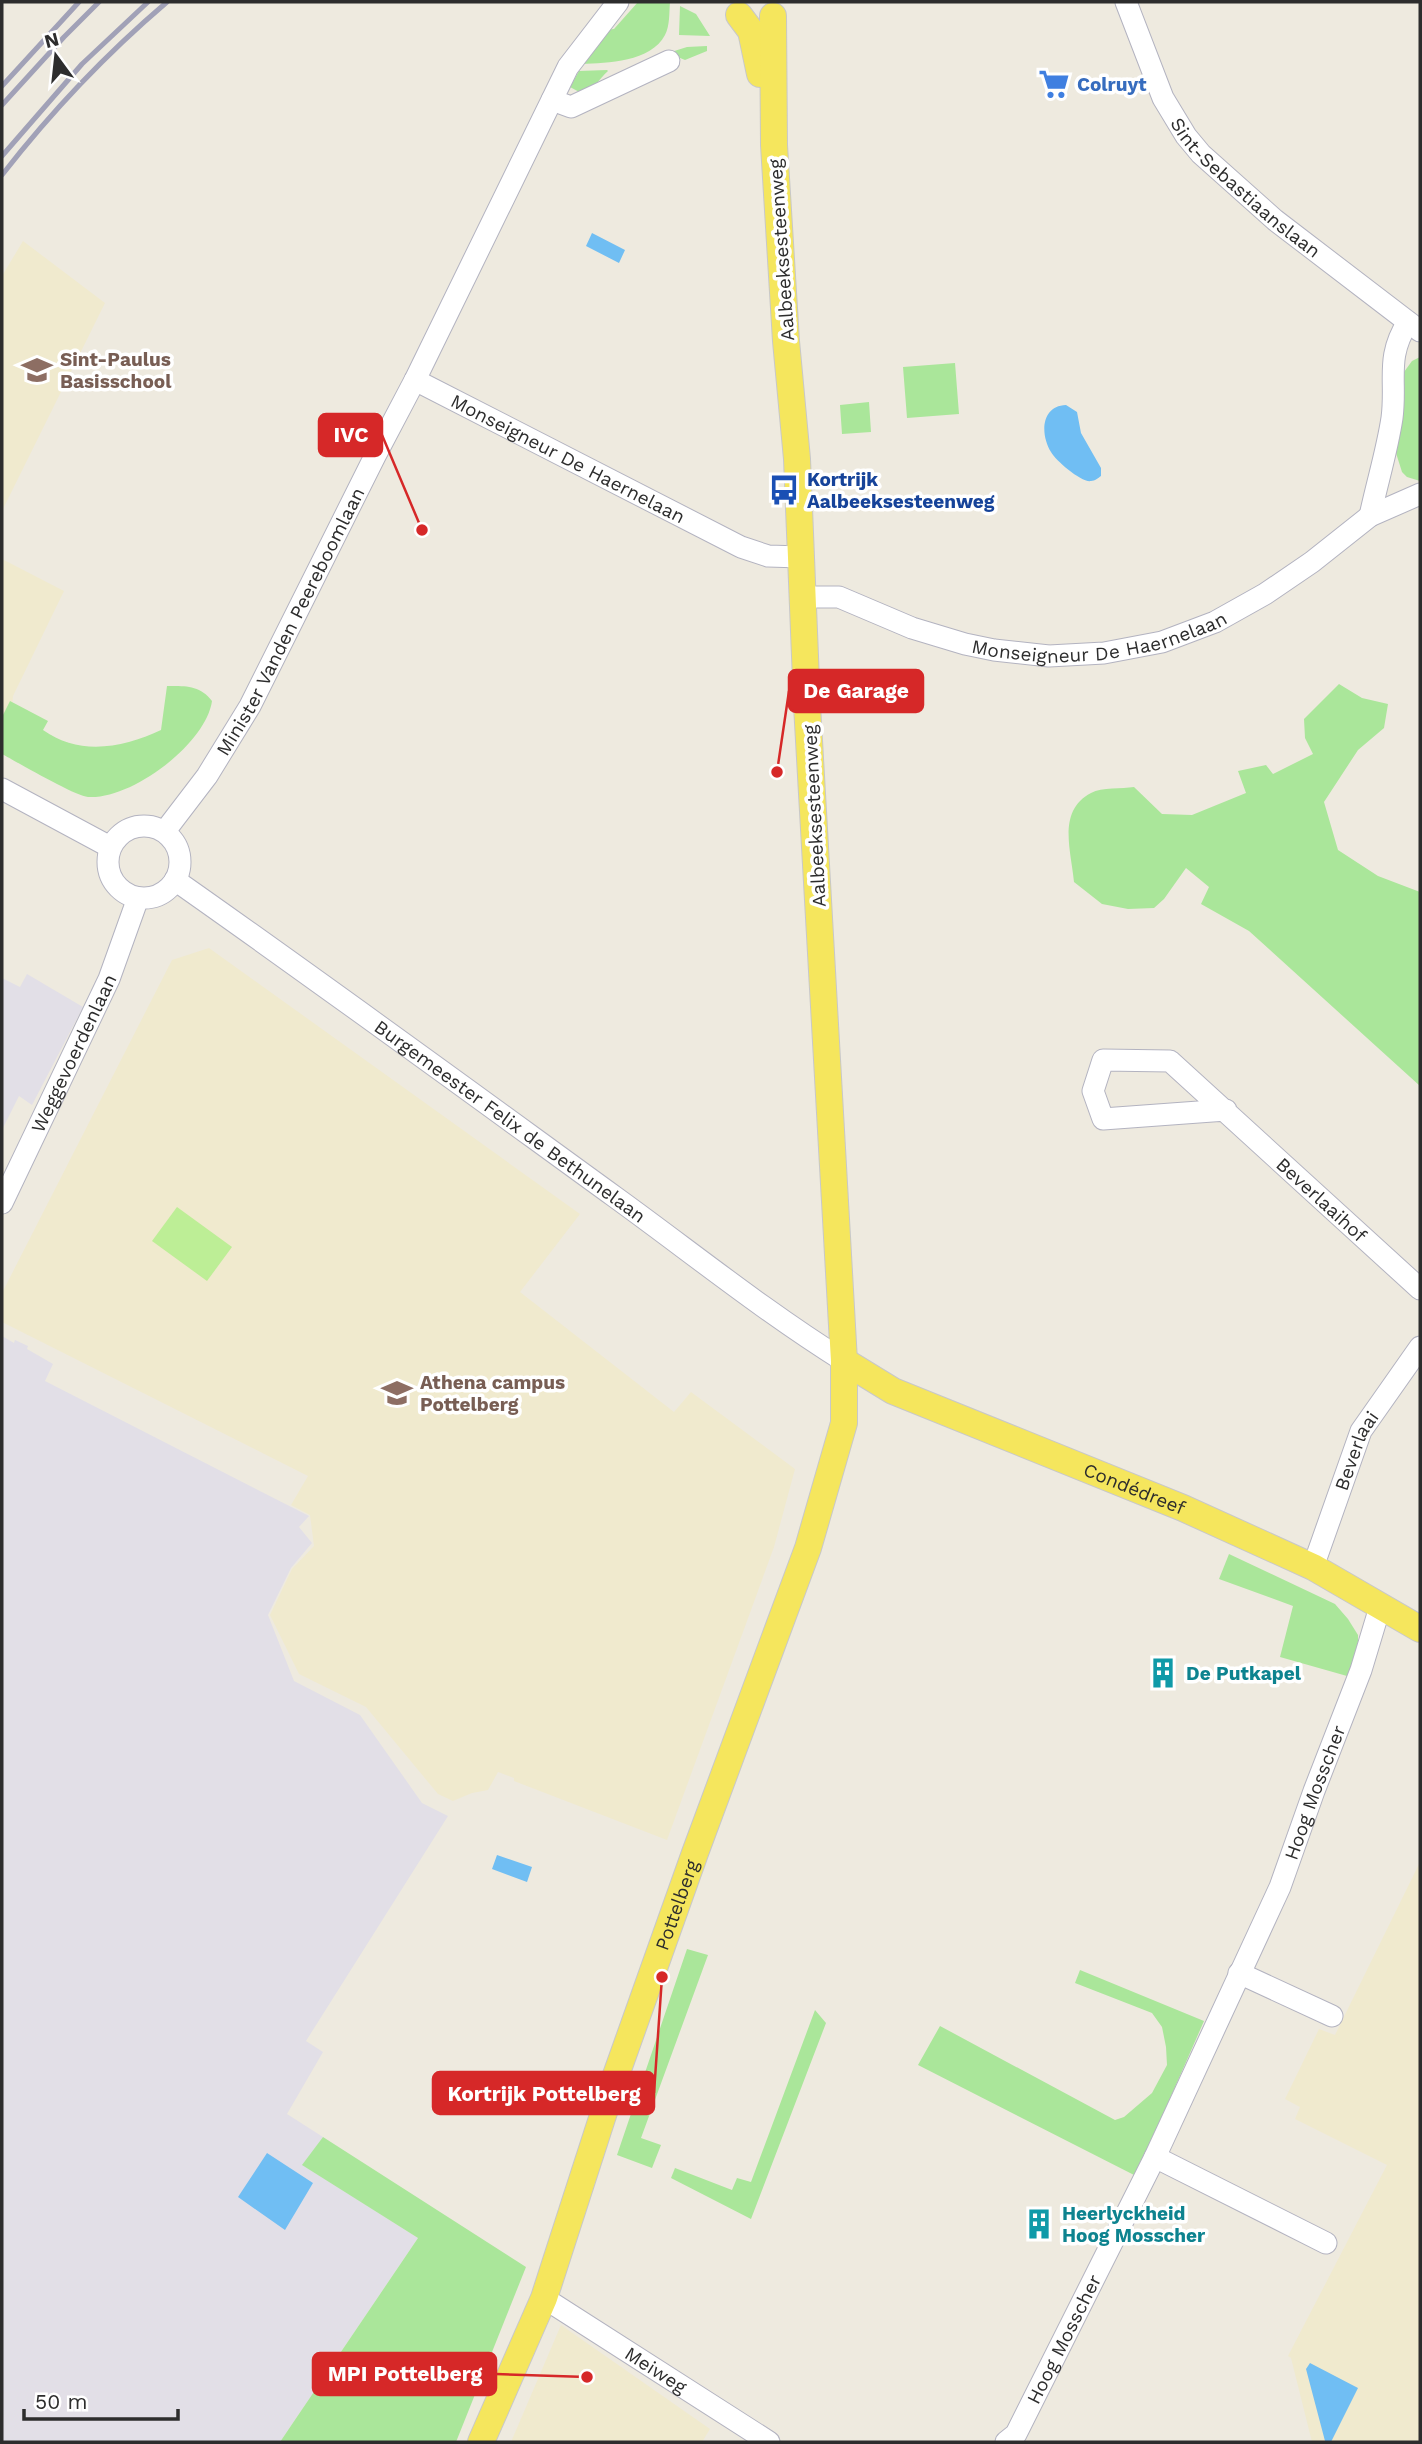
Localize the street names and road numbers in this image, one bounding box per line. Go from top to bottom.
street label: Sint-Sebastiaanslaan [1165,113,1325,263]
street label: Aalbeeksesteenweg [764,157,799,342]
street label: Monseigneur De Haernelaan [447,389,689,528]
street label: Minister Vanden Peereboomlaan [211,484,369,760]
street label: Monseigneur De Haernelaan [970,607,1231,668]
street label: Aalbeeksesteenweg [798,723,831,908]
street label: Weggevoerdenlaan [26,970,122,1136]
street label: Burgemeester Felix de Bethunelaan [370,1015,650,1228]
street label: Beverlaaihof [1271,1153,1372,1247]
street label: Beverlaai [1330,1407,1383,1494]
street label: Condédreef [1080,1458,1189,1520]
street label: Hoog Mosscher [1280,1722,1351,1863]
street label: Pottelberg [650,1856,704,1953]
street label: Hoog Mosscher [1022,2271,1106,2408]
street label: Meiweg [621,2342,692,2399]

